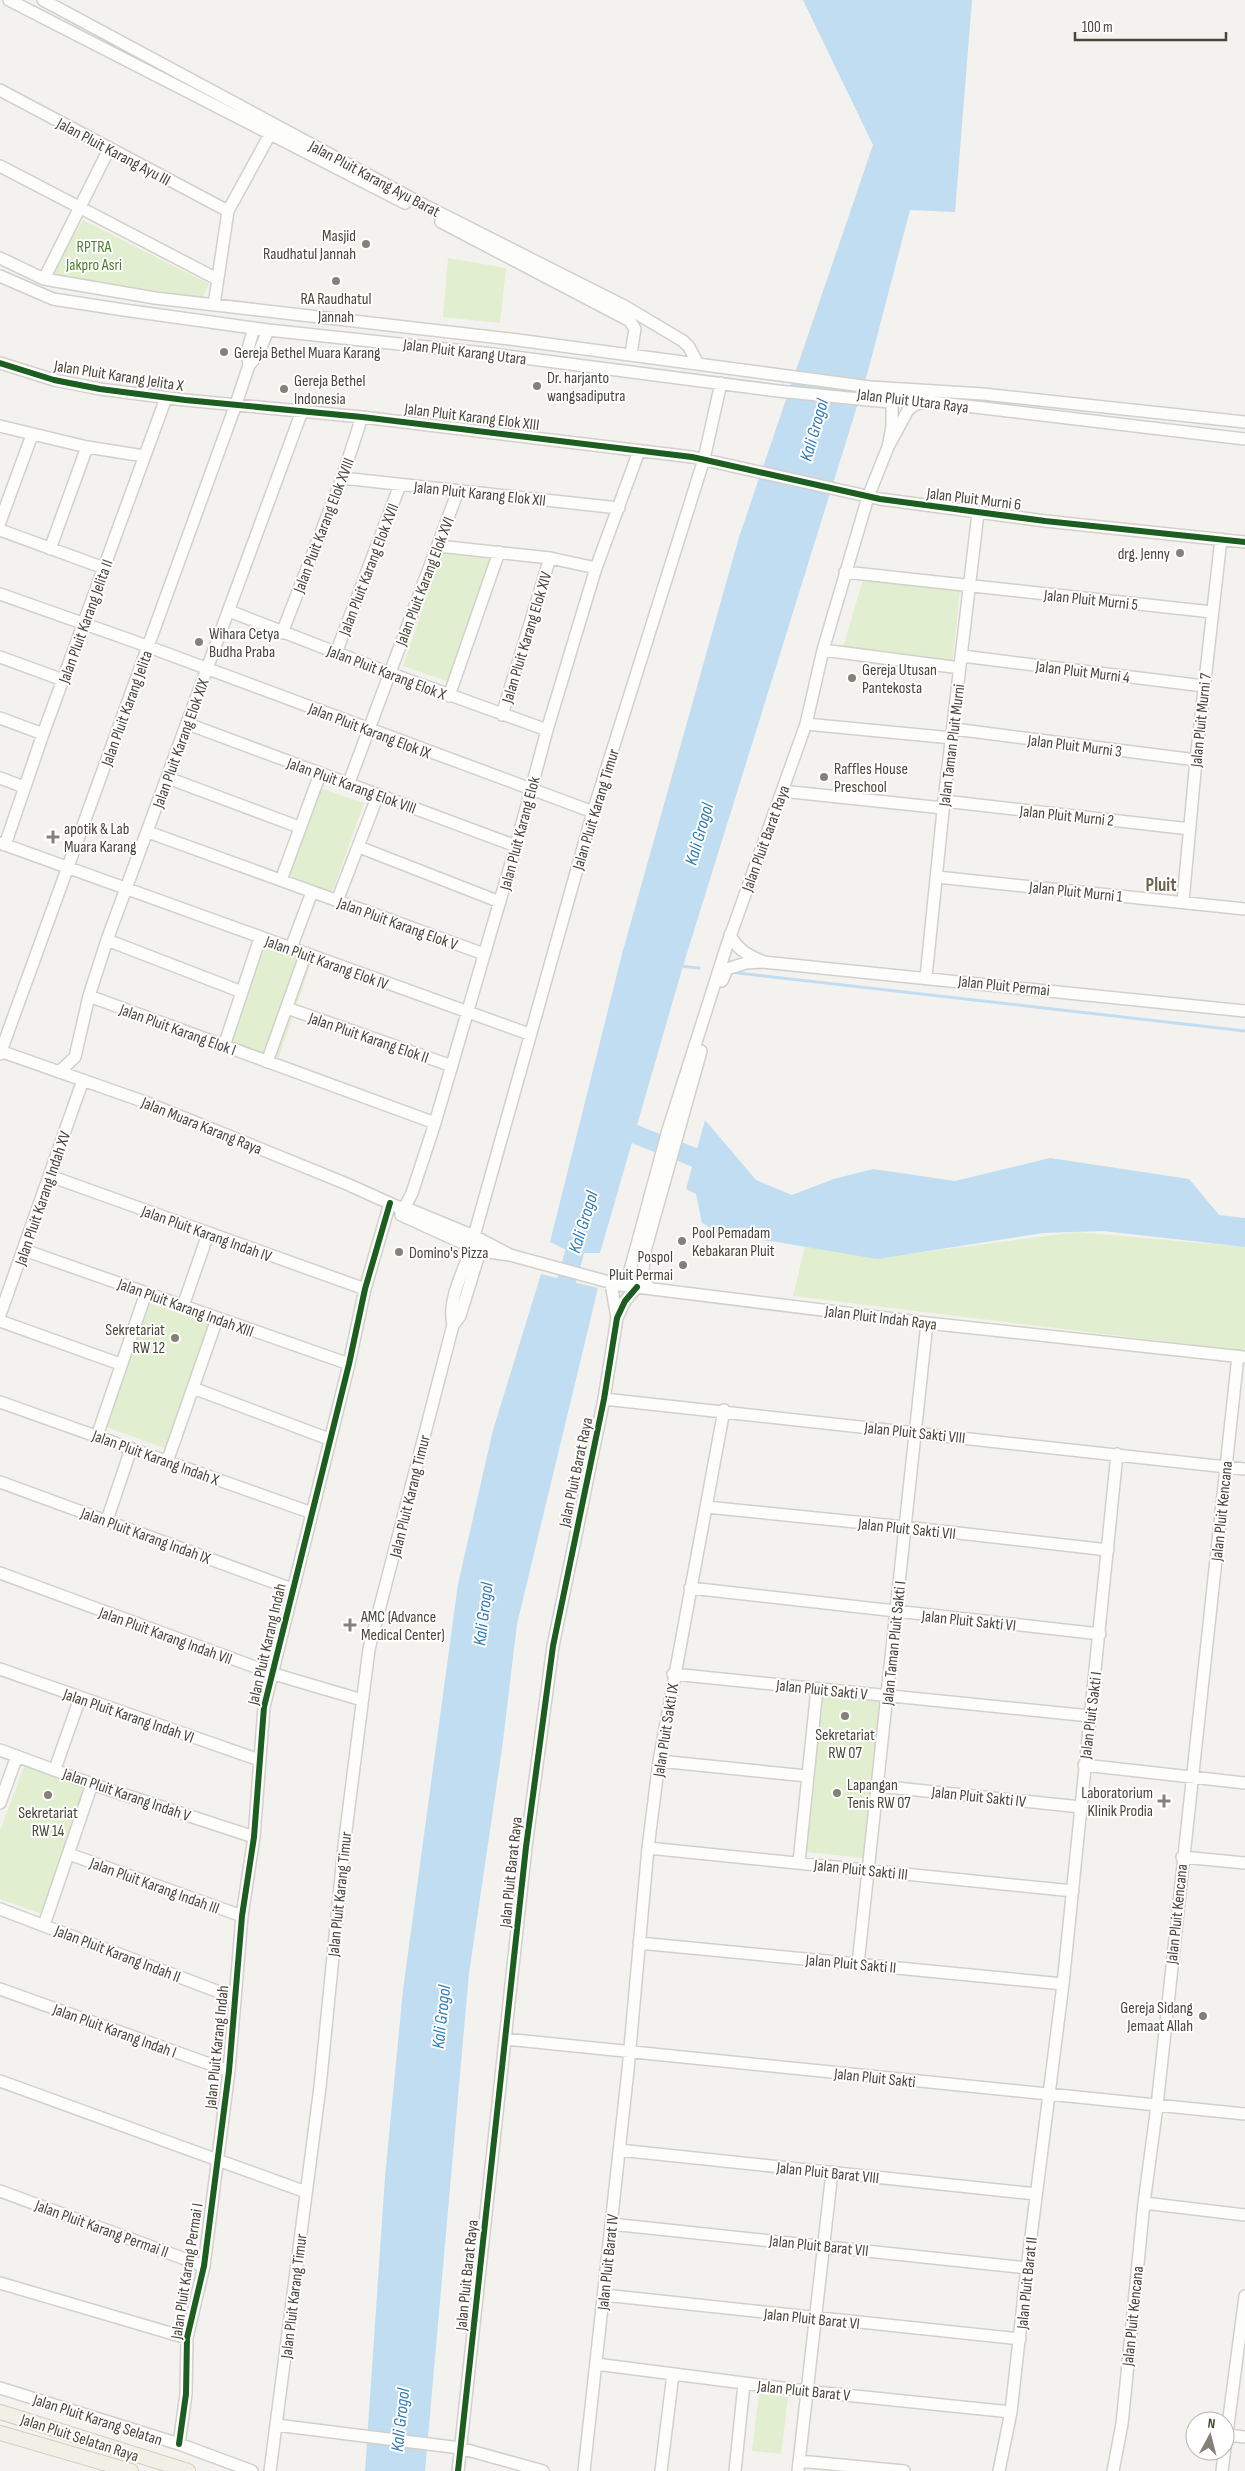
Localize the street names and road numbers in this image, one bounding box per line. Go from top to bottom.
street label: Jalan Pluit Karang Ayu III [52,114,173,190]
street label: Jalan Pluit Karang Ayu Barat [305,136,443,222]
street label: Jalan Pluit Karang Utara [401,335,527,369]
street label: Jalan Pluit Karang Jelita X [52,357,185,396]
street label: Jalan Pluit Utara Raya [855,385,970,418]
street label: Jalan Pluit Karang Elok XIII [402,400,540,435]
street label: Jalan Pluit Karang Elok XVIII [290,455,359,597]
street label: Jalan Pluit Karang Elok XII [412,478,547,511]
street label: Jalan Pluit Murni 6 [925,484,1022,515]
street label: Jalan Pluit Karang Elok XVII [335,501,403,639]
street label: Jalan Pluit Karang Elok XVI [392,514,459,650]
street label: Jalan Pluit Karang Jelita II [55,557,118,687]
street label: Jalan Pluit Karang Elok XIV [498,569,557,706]
street label: Jalan Pluit Murni 5 [1042,586,1139,615]
street label: Jalan Pluit Karang Elok X [323,642,449,705]
street label: Jalan Pluit Karang Jelita [97,648,157,770]
street label: Jalan Pluit Murni 4 [1034,657,1131,688]
street label: Jalan Pluit Murni 7 [1187,672,1216,769]
street label: Jalan Pluit Karang Elok XIX [149,676,214,812]
street label: Jalan Taman Pluit Murni [935,683,969,808]
street label: Jalan Pluit Karang Elok IX [305,699,433,764]
street label: Jalan Pluit Murni 3 [1026,731,1123,762]
street label: Jalan Pluit Karang Timur [569,746,624,873]
street label: Jalan Pluit Karang Elok VIII [283,754,419,819]
street label: Jalan Pluit Karang Elok [496,775,545,893]
street label: Jalan Pluit Barat Raya [738,783,794,895]
street label: Jalan Pluit Murni 2 [1018,802,1115,831]
street label: Jalan Pluit Murni 1 [1027,878,1124,907]
street label: Jalan Pluit Karang Elok V [334,894,461,955]
street label: Jalan Pluit Karang Elok IV [261,932,391,995]
street label: Jalan Pluit Permai [956,972,1051,1001]
street label: Jalan Pluit Karang Elok I [116,1000,238,1060]
street label: Jalan Pluit Karang Elok II [305,1009,431,1068]
street label: Jalan Muara Karang Raya [137,1093,264,1159]
street label: Jalan Pluit Karang Indah XV [11,1128,76,1269]
street label: Jalan Pluit Karang Indah IV [138,1202,275,1267]
street label: Jalan Pluit Karang Indah XIII [114,1275,256,1342]
street label: Jalan Pluit Indah Raya [823,1302,938,1335]
street label: Jalan Pluit Barat Raya [555,1416,597,1530]
street label: Jalan Pluit Sakti VIII [863,1419,966,1448]
street label: Jalan Pluit Karang Indah X [89,1426,222,1490]
street label: Jalan Pluit Karang Timur [386,1433,435,1560]
street label: Jalan Pluit Kencana [1208,1460,1237,1563]
street label: Jalan Pluit Karang Indah IX [77,1504,213,1569]
street label: Jalan Pluit Sakti VII [856,1515,957,1544]
street label: Jalan Taman Pluit Sakti I [878,1580,910,1707]
street label: Jalan Pluit Karang Indah [244,1582,291,1708]
street label: Jalan Pluit Karang Indah VII [95,1603,235,1669]
street label: Jalan Pluit Sakti VI [920,1607,1017,1636]
street label: Jalan Pluit Sakti I [1077,1671,1106,1761]
street label: Jalan Pluit Sakti V [774,1676,869,1705]
street label: Jalan Pluit Sakti IX [650,1682,683,1779]
street label: Jalan Pluit Karang Indah VI [60,1685,196,1748]
street label: Jalan Pluit Karang Indah V [59,1764,194,1826]
street label: Jalan Pluit Sakti IV [930,1783,1028,1812]
street label: Jalan Pluit Barat Raya [496,1816,527,1930]
street label: Jalan Pluit Karang Timur [324,1830,357,1959]
street label: Jalan Pluit Karang Indah III [86,1854,222,1919]
street label: Jalan Pluit Sakti III [812,1856,909,1885]
street label: Jalan Pluit Kencana [1163,1863,1192,1966]
street label: Jalan Pluit Karang Indah II [51,1921,183,1987]
street label: Jalan Pluit Sakti II [804,1951,897,1978]
street label: Jalan Pluit Karang Indah [201,1984,233,2111]
street label: Jalan Pluit Karang Indah I [49,2000,179,2063]
street label: Jalan Pluit Sakti [832,2065,917,2092]
street label: Jalan Pluit Barat VIII [775,2159,880,2188]
street label: Jalan Pluit Karang Permai II [31,2196,171,2262]
street label: Jalan Pluit Karang Permai I [167,2202,208,2342]
street label: Jalan Pluit Barat IV [594,2212,623,2312]
street label: Jalan Pluit Barat Raya [452,2219,483,2333]
street label: Jalan Pluit Karang Timur [277,2232,312,2361]
street label: Jalan Pluit Barat VII [767,2232,869,2261]
street label: Jalan Pluit Barat II [1013,2236,1042,2331]
street label: Jalan Pluit Kencana [1119,2265,1148,2368]
street label: Jalan Pluit Barat VI [762,2305,861,2334]
street label: Jalan Pluit Barat V [755,2377,852,2406]
street label: Jalan Pluit Karang Selatan [30,2390,164,2450]
street label: Jalan Pluit Selatan Raya [17,2410,141,2466]

